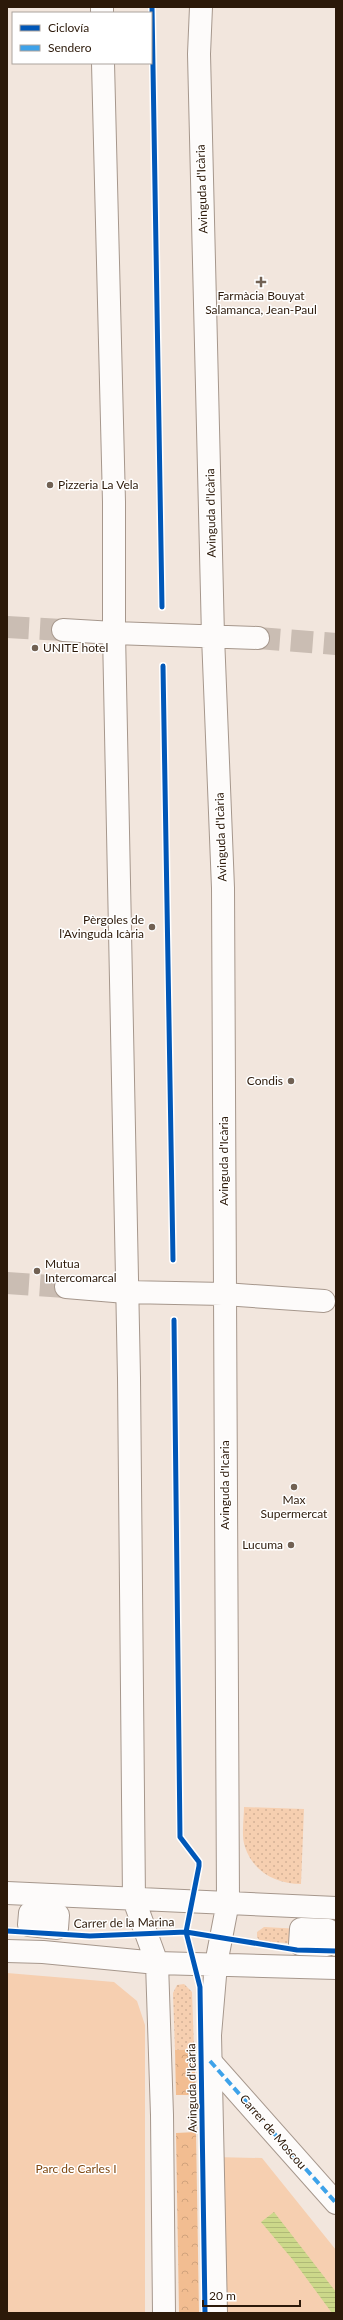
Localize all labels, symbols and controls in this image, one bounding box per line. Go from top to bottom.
legend [12,12,152,64]
text: Ciclovía [48,20,89,35]
text: Sendero [48,40,92,55]
street label: Avinguda d'Icària [192,144,211,234]
marker: Farmàcia Bouyat Salamanca, Jean-Paul [256,277,266,287]
place label: Farmàcia Bouyat Salamanca, Jean-Paul [205,288,317,317]
street label: Avinguda d'Icària [202,468,219,558]
place label: Pizzeria La Vela [58,477,139,492]
marker: Pizzeria La Vela [45,480,55,490]
place label: UNITE hotel [43,640,108,655]
marker: UNITE hotel [30,643,40,653]
street label: Avinguda d'Icària [211,792,230,882]
place label: Pèrgoles de l'Avinguda Icària [59,912,144,941]
marker: Pèrgoles de l'Avinguda Icària [147,922,157,932]
place label: Condis [247,1073,283,1088]
marker: Condis [286,1076,296,1086]
street label: Avinguda d'Icària [216,1116,231,1206]
place label: Mutua Intercomarcal [45,1256,117,1285]
marker: Mutua Intercomarcal [32,1266,42,1276]
street label: Avinguda d'Icària [217,1440,232,1530]
marker: Max Supermercat [289,1482,299,1492]
place label: Max Supermercat [261,1492,328,1521]
place label: Lucuma [242,1537,283,1552]
marker: Lucuma [286,1540,296,1550]
street label: Carrer de la Marina [73,1914,175,1931]
street label: Avinguda d'Icària [183,2043,200,2133]
street label: Carrer de Moscou [237,2091,310,2172]
park label: Parc de Carles I [35,2161,117,2176]
scale bar [203,2282,300,2308]
text: 20 m [209,2288,236,2303]

